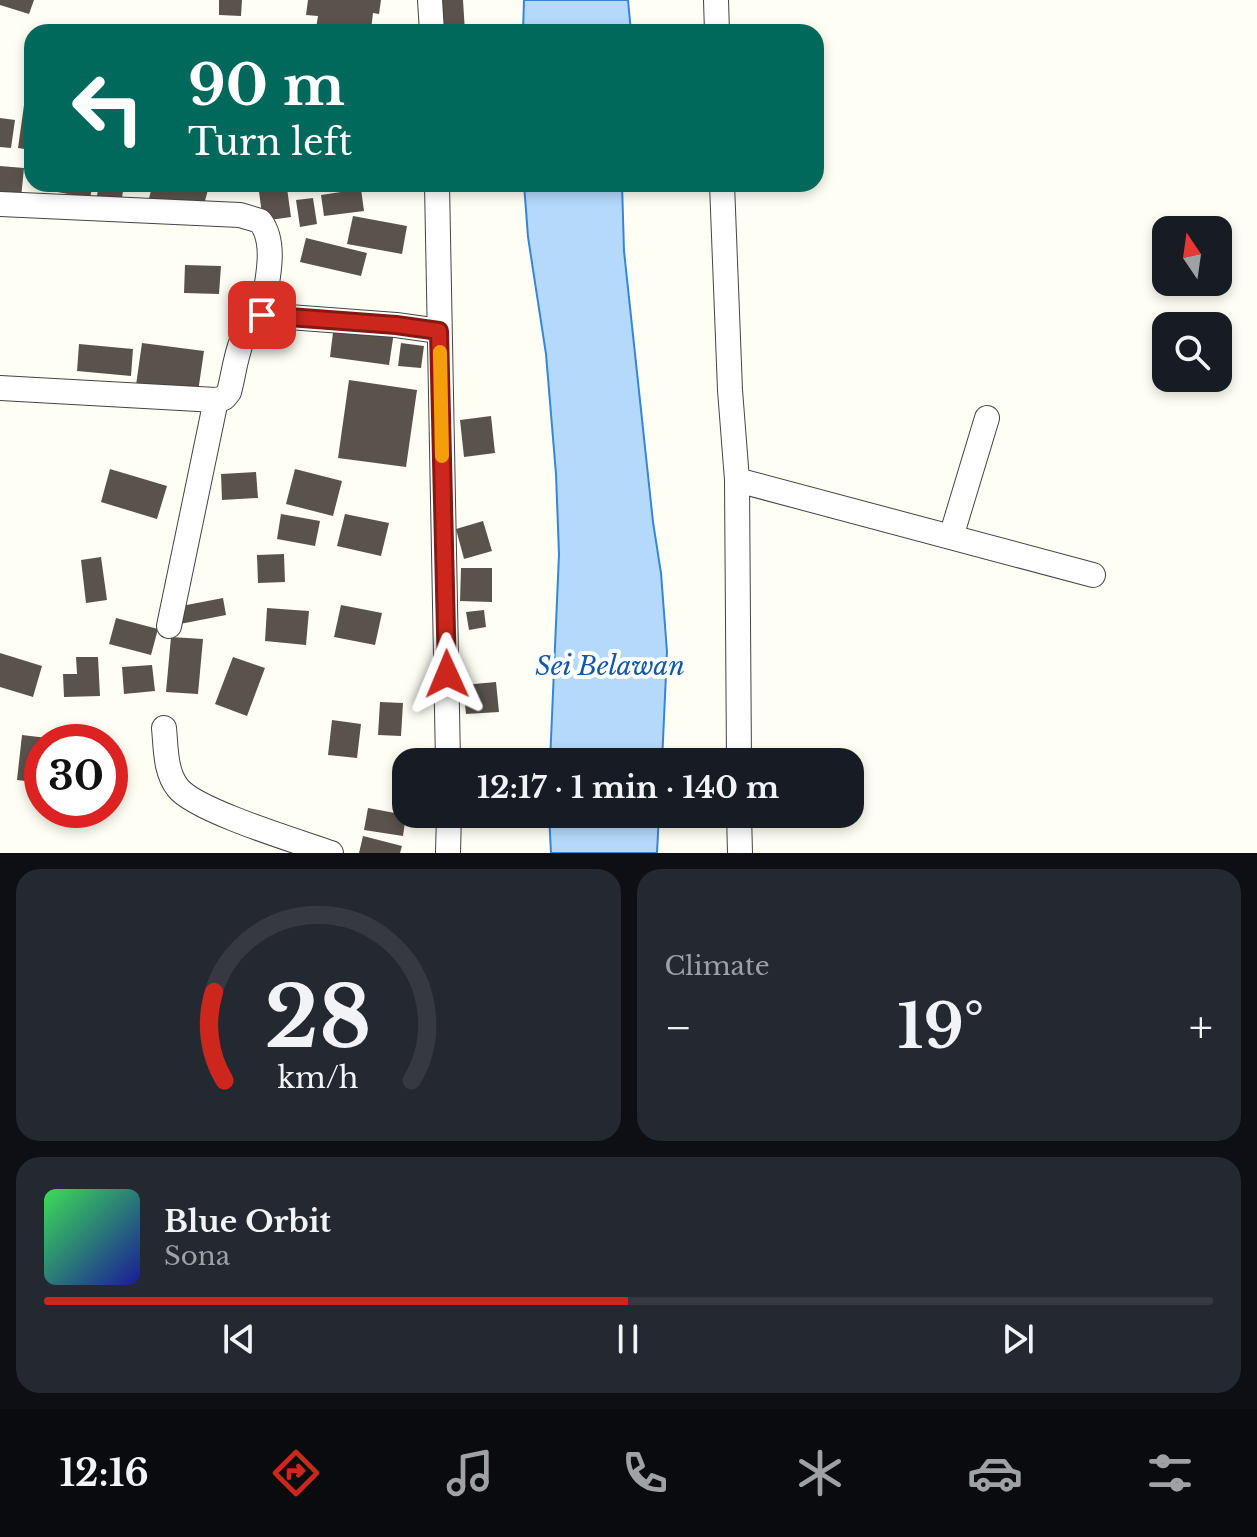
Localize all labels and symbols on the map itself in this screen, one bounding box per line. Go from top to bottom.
north arrow [1152,216,1232,296]
pin [228,281,296,349]
position arrow [405,632,489,716]
water label: Sei Belawan [535,650,685,682]
speed limit sign: 30 [24,724,128,828]

